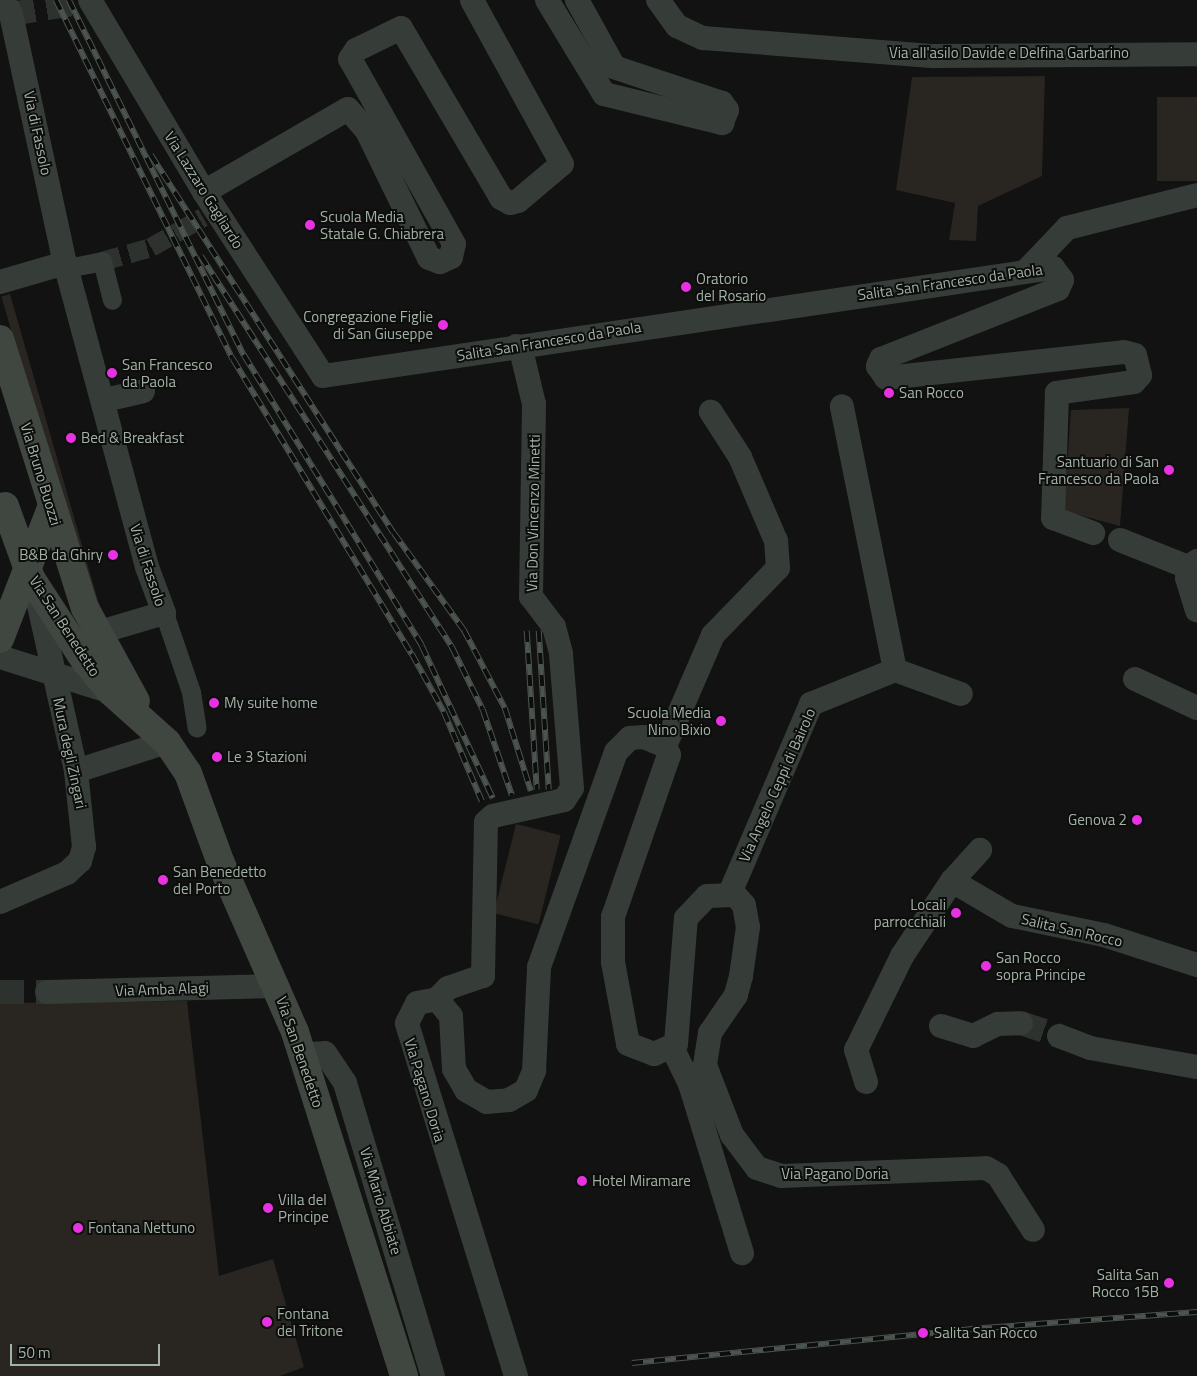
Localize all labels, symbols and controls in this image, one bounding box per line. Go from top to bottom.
street label: Via all'asilo Davide e Delfina Garbarino [889,44,1129,62]
street label: Via di Fassolo [20,89,56,177]
street label: Via Lazzaro Gagliardo [161,128,247,252]
place label: Scuola Media Statale G. Chiabrera [320,207,444,242]
marker: Scuola Media Statale G. Chiabrera [304,219,316,231]
street label: Salita San Francesco da Paola [856,260,1044,304]
place label: Oratorio del Rosario [696,269,766,304]
marker: Oratorio del Rosario [680,281,692,293]
place label: Congregazione Figlie di San Giuseppe [303,307,433,342]
street label: Salita San Francesco da Paola [456,318,642,364]
marker: Congregazione Figlie di San Giuseppe [437,319,449,331]
place label: San Francesco da Paola [122,355,213,390]
marker: San Francesco da Paola [106,367,118,379]
place label: San Rocco [899,384,964,402]
marker: San Rocco [883,387,895,399]
street label: Via Bruno Buozzi [17,420,65,528]
place label: Bed & Breakfast [81,429,184,447]
marker: Bed & Breakfast [65,432,77,444]
street label: Via Don Vincenzo Minetti [523,434,543,592]
place label: Santuario di San Francesco da Paola [1038,452,1159,487]
marker: Santuario di San Francesco da Paola [1163,464,1175,476]
street label: Via di Fassolo [126,522,170,608]
place label: B&B da Ghiry [19,546,103,564]
marker: B&B da Ghiry [107,549,119,561]
street label: Via San Benedetto [26,572,104,680]
place label: My suite home [224,694,318,712]
street label: Mura degli Zingari [49,696,91,810]
marker: My suite home [208,697,220,709]
place label: Scuola Media Nino Bixio [627,703,711,738]
street label: Via Angelo Ceppi di Bairolo [735,705,819,865]
marker: Scuola Media Nino Bixio [715,715,727,727]
place label: Le 3 Stazioni [227,748,307,766]
marker: Le 3 Stazioni [211,751,223,763]
place label: Genova 2 [1068,811,1127,829]
marker: Genova 2 [1131,814,1143,826]
place label: San Benedetto del Porto [173,862,266,897]
marker: San Benedetto del Porto [157,874,169,886]
place label: Locali parrocchiali [874,895,946,930]
marker: Locali parrocchiali [950,907,962,919]
street label: Salita San Rocco [1020,910,1124,950]
place label: San Rocco sopra Principe [996,948,1086,983]
marker: San Rocco sopra Principe [980,960,992,972]
street label: Via Amba Alagi [115,978,209,1000]
street label: Via San Benedetto [273,994,327,1110]
street label: Via Pagano Doria [401,1036,449,1144]
street label: Via Mario Abbiate [356,1145,406,1257]
street label: Via Pagano Doria [781,1165,889,1183]
place label: Hotel Miramare [592,1172,691,1190]
marker: Hotel Miramare [576,1175,588,1187]
place label: Villa del Principe [278,1190,329,1225]
marker: Villa del Principe [262,1202,274,1214]
place label: Fontana Nettuno [88,1219,195,1237]
marker: Fontana Nettuno [72,1222,84,1234]
place label: Salita San Rocco 15B [1092,1265,1159,1300]
marker: Salita San Rocco 15B [1163,1277,1175,1289]
place label: Fontana del Tritone [277,1304,343,1339]
marker: Fontana del Tritone [261,1316,273,1328]
place label: Salita San Rocco [934,1324,1037,1342]
marker: Salita San Rocco [916,1326,930,1340]
scale bar [12,1334,162,1366]
text: 50 m [18,1341,51,1364]

